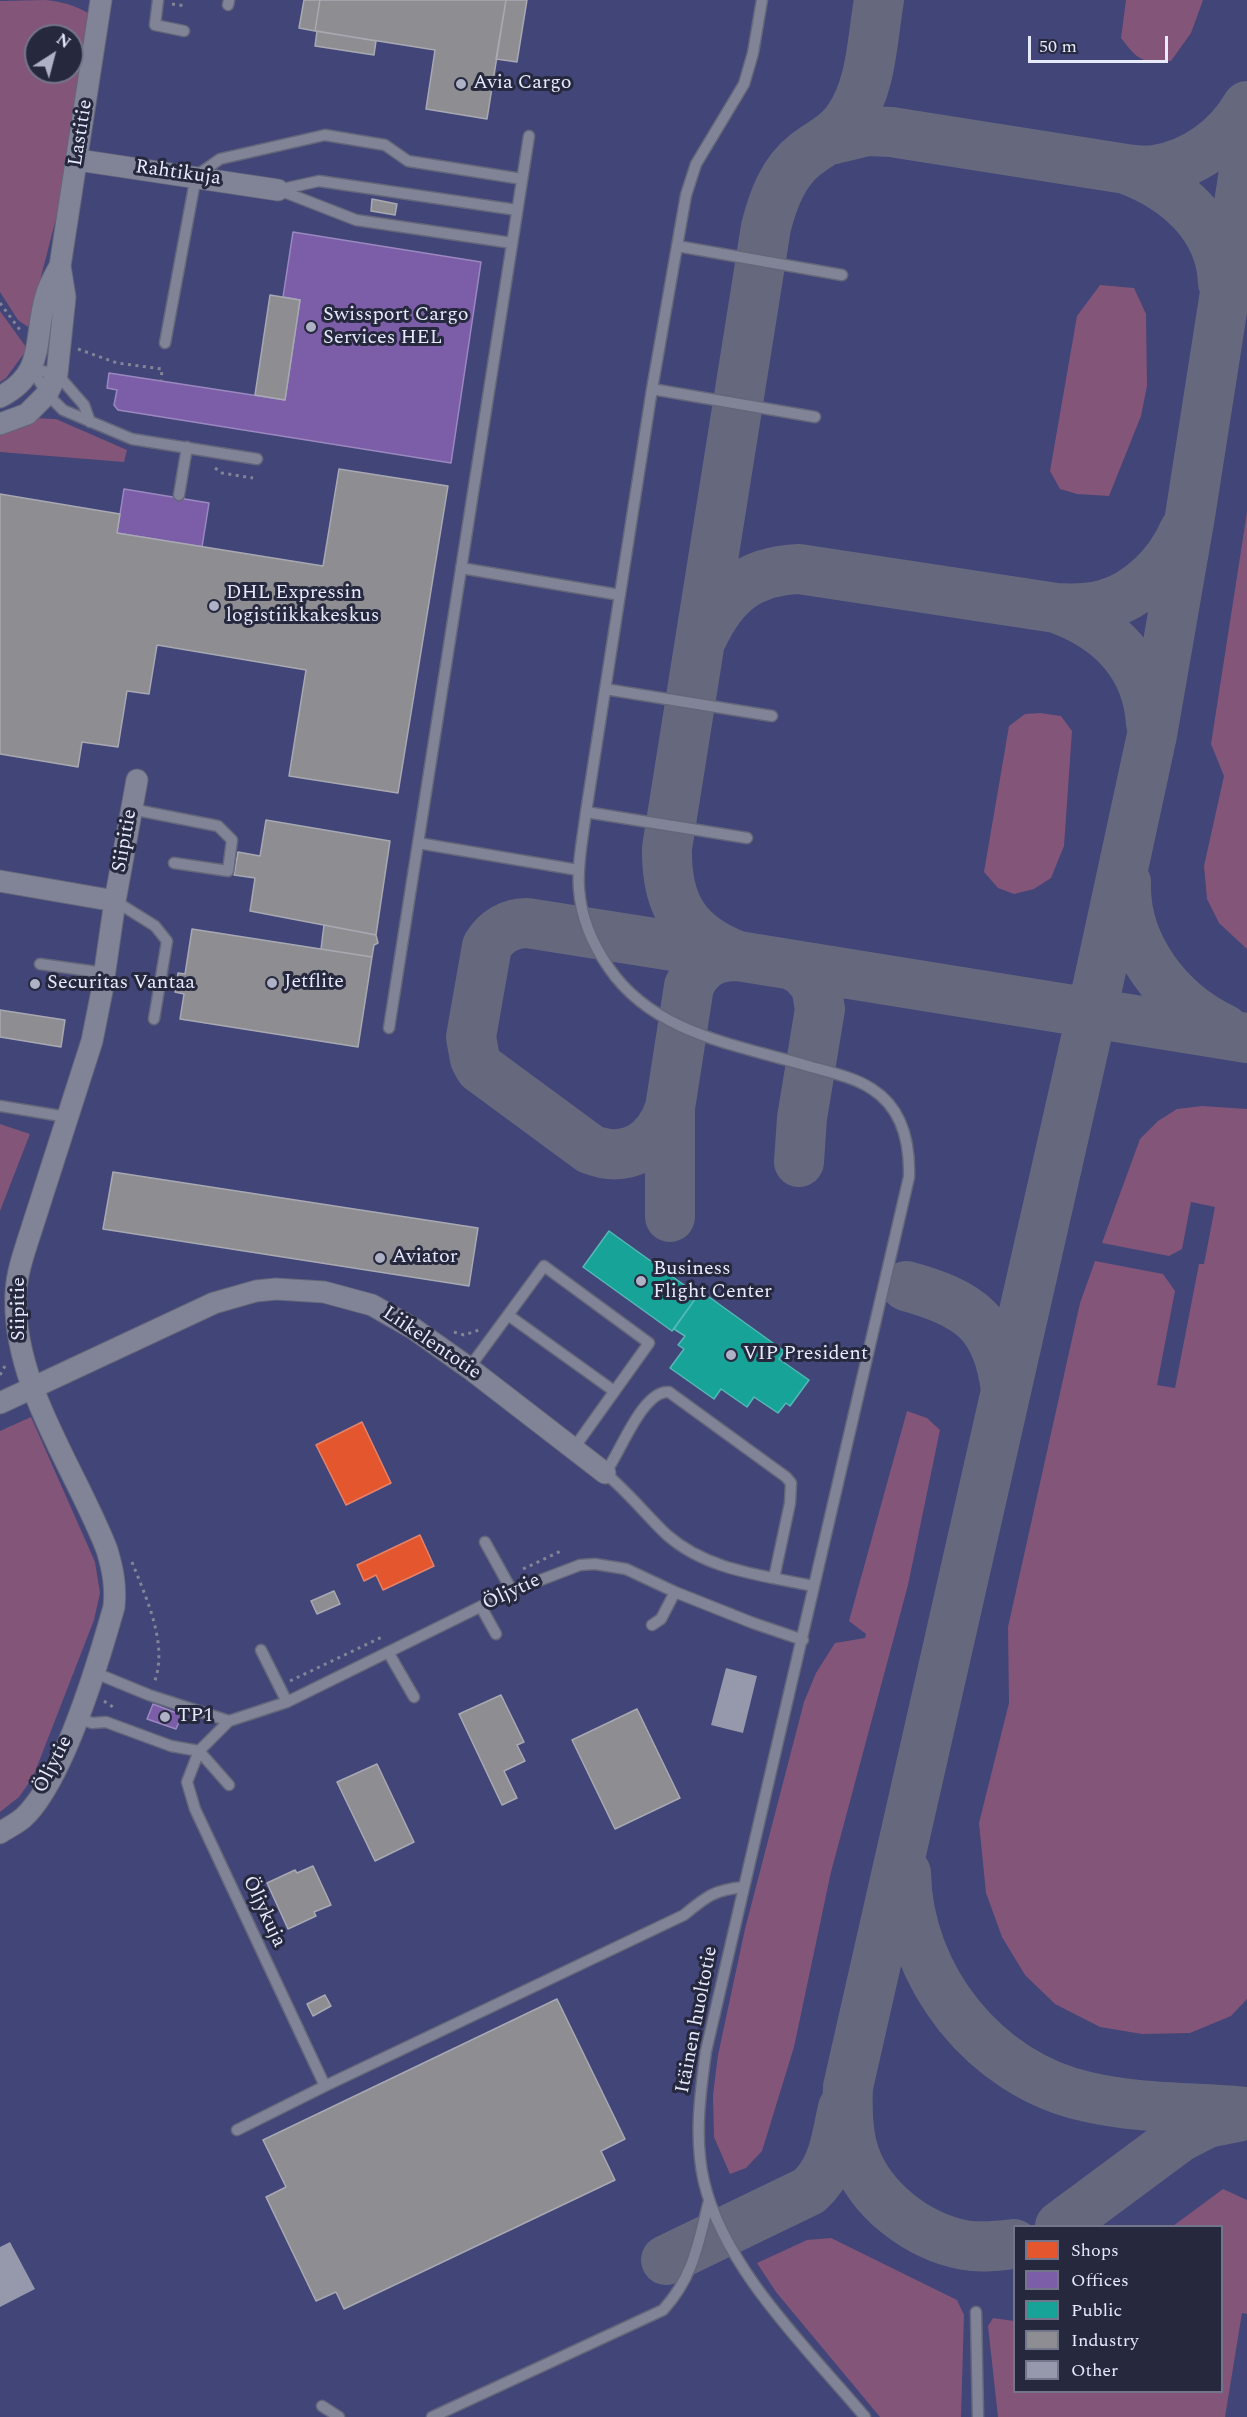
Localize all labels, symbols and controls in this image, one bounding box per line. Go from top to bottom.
north arrow [24,24,84,84]
scale bar [1031,24,1170,62]
text: N [51,28,76,55]
text: 50 m [1039,33,1077,60]
place label: Avia Cargo [473,72,572,96]
marker: Avia Cargo [454,77,468,91]
street label: Lastitie [65,98,99,168]
street label: Rahtikuja [134,156,222,192]
place label: Swissport Cargo Services HEL [323,304,468,351]
marker: Swissport Cargo Services HEL [304,320,318,334]
place label: DHL Expressin logistiikkakeskus [226,582,379,629]
marker: DHL Expressin logistiikkakeskus [207,599,221,613]
street label: Siipitie [109,808,143,874]
place label: Jetflite [284,971,344,995]
place label: Securitas Vantaa [47,972,195,996]
marker: Jetflite [265,976,279,990]
marker: Securitas Vantaa [28,977,42,991]
place label: Aviator [392,1246,458,1270]
marker: Aviator [373,1251,387,1265]
place label: Business Flight Center [653,1258,772,1305]
marker: Business Flight Center [634,1274,648,1288]
street label: Siipitie [8,1277,32,1341]
street label: Liikelentotie [377,1302,485,1386]
place label: VIP President [743,1343,868,1367]
marker: VIP President [724,1348,738,1362]
street label: Öljytie [479,1569,545,1617]
place label: TP1 [177,1705,213,1729]
marker: TP1 [158,1710,172,1724]
street label: Öljytie [29,1732,79,1798]
street label: Öljykuja [236,1872,290,1952]
street label: Itäinen huoltotie [672,1944,724,2096]
legend [1013,2225,1223,2393]
text: Shops [1071,2237,1119,2264]
text: Offices [1071,2267,1129,2294]
text: Public [1071,2297,1122,2324]
text: Industry [1071,2327,1139,2354]
text: Other [1071,2357,1118,2384]

